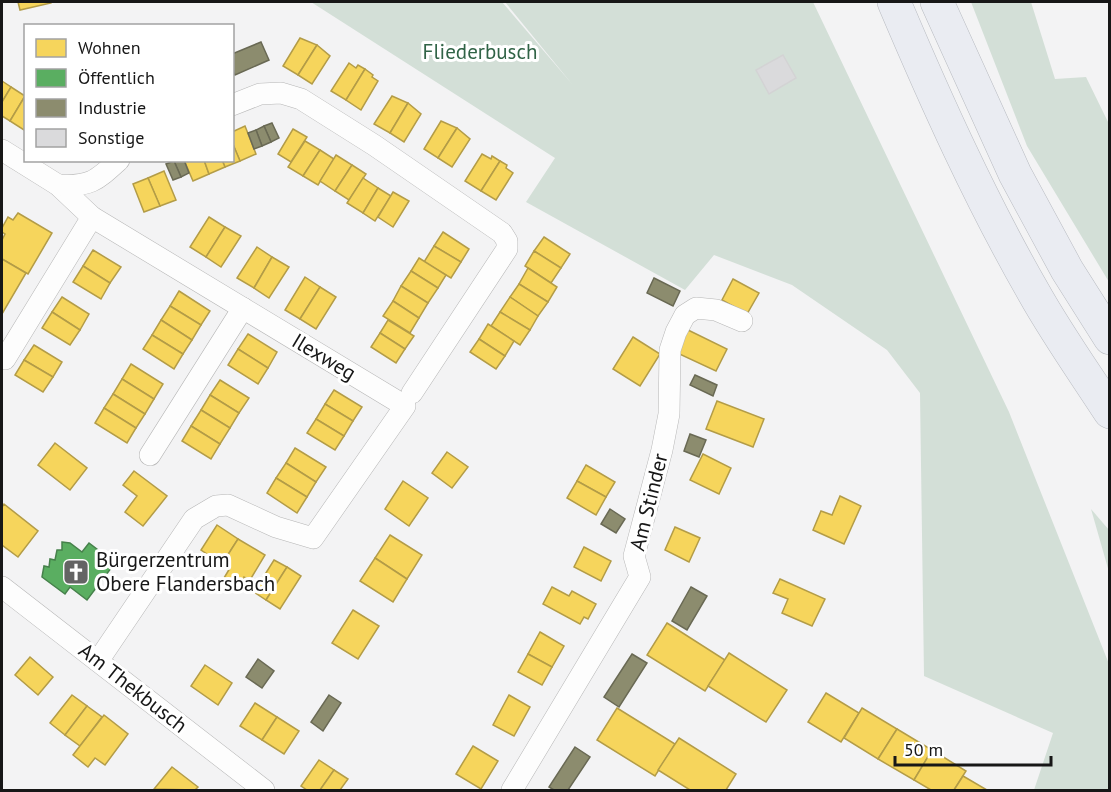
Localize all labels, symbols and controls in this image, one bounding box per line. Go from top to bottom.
legend [24,24,234,162]
text: Wohnen [78,36,140,59]
park label: Fliederbusch [423,38,537,65]
text: Öffentlich [78,66,155,89]
text: Industrie [78,96,146,119]
text: Sonstige [78,126,144,149]
street label: Ilexweg [287,327,361,386]
street label: Am Stinder [623,450,674,553]
place label: Bürgerzentrum Obere Flandersbach [96,546,275,597]
church icon: Bürgerzentrum Obere Flandersbach [61,557,91,587]
street label: Am Thekbusch [74,637,193,738]
scale bar [895,729,1051,767]
text: 50 m [904,738,943,761]

